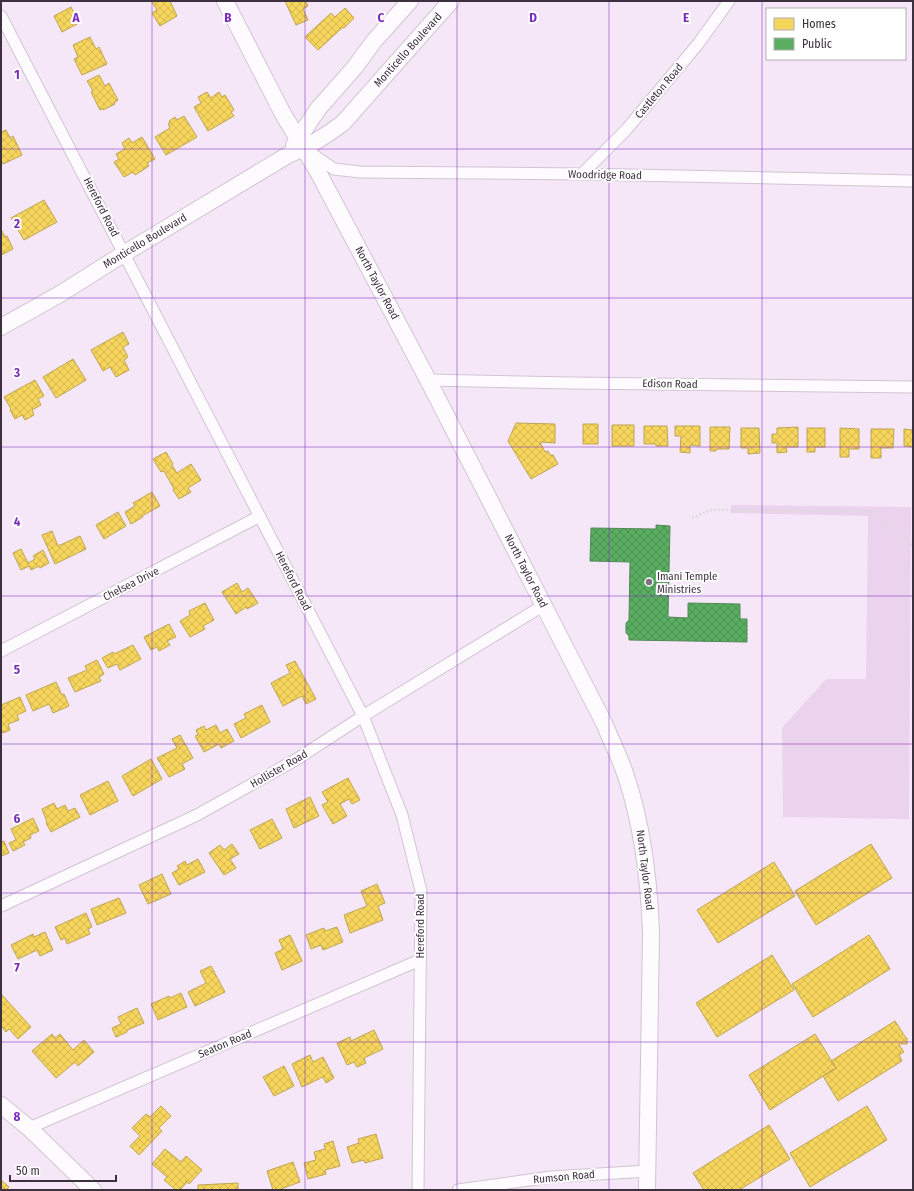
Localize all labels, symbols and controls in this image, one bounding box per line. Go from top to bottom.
legend [766,8,906,60]
text: A [71,10,80,25]
text: B [224,10,232,25]
street label: Monticello Boulevard [371,10,445,90]
text: C [378,10,385,25]
text: D [529,10,537,25]
text: E [683,10,689,25]
text: Homes [802,17,836,31]
text: Public [802,37,832,51]
street label: Castleton Road [632,61,686,121]
text: 1 [14,67,20,82]
street label: Woodridge Road [568,168,642,182]
street label: Hereford Road [80,175,122,239]
street label: Monticello Boulevard [101,211,189,271]
text: 2 [13,216,20,231]
street label: North Taylor Road [352,244,402,322]
text: 3 [13,365,20,380]
street label: Edison Road [642,377,698,391]
text: 4 [14,514,21,529]
street label: North Taylor Road [502,532,550,610]
street label: Hereford Road [272,549,314,613]
street label: Chelsea Drive [101,564,161,604]
place label: Imani Temple Ministries [657,570,717,596]
marker: Imani Temple Ministries [644,577,654,587]
text: 5 [14,662,20,677]
street label: Hollister Road [248,747,310,791]
text: 6 [14,811,21,826]
street label: North Taylor Road [634,829,656,911]
street label: Hereford Road [414,894,427,958]
text: 7 [14,960,20,975]
street label: Seaton Road [196,1027,254,1061]
text: 8 [14,1109,21,1124]
scale bar [10,1157,116,1183]
text: 50 m [16,1164,40,1178]
street label: Rumson Road [533,1168,595,1186]

